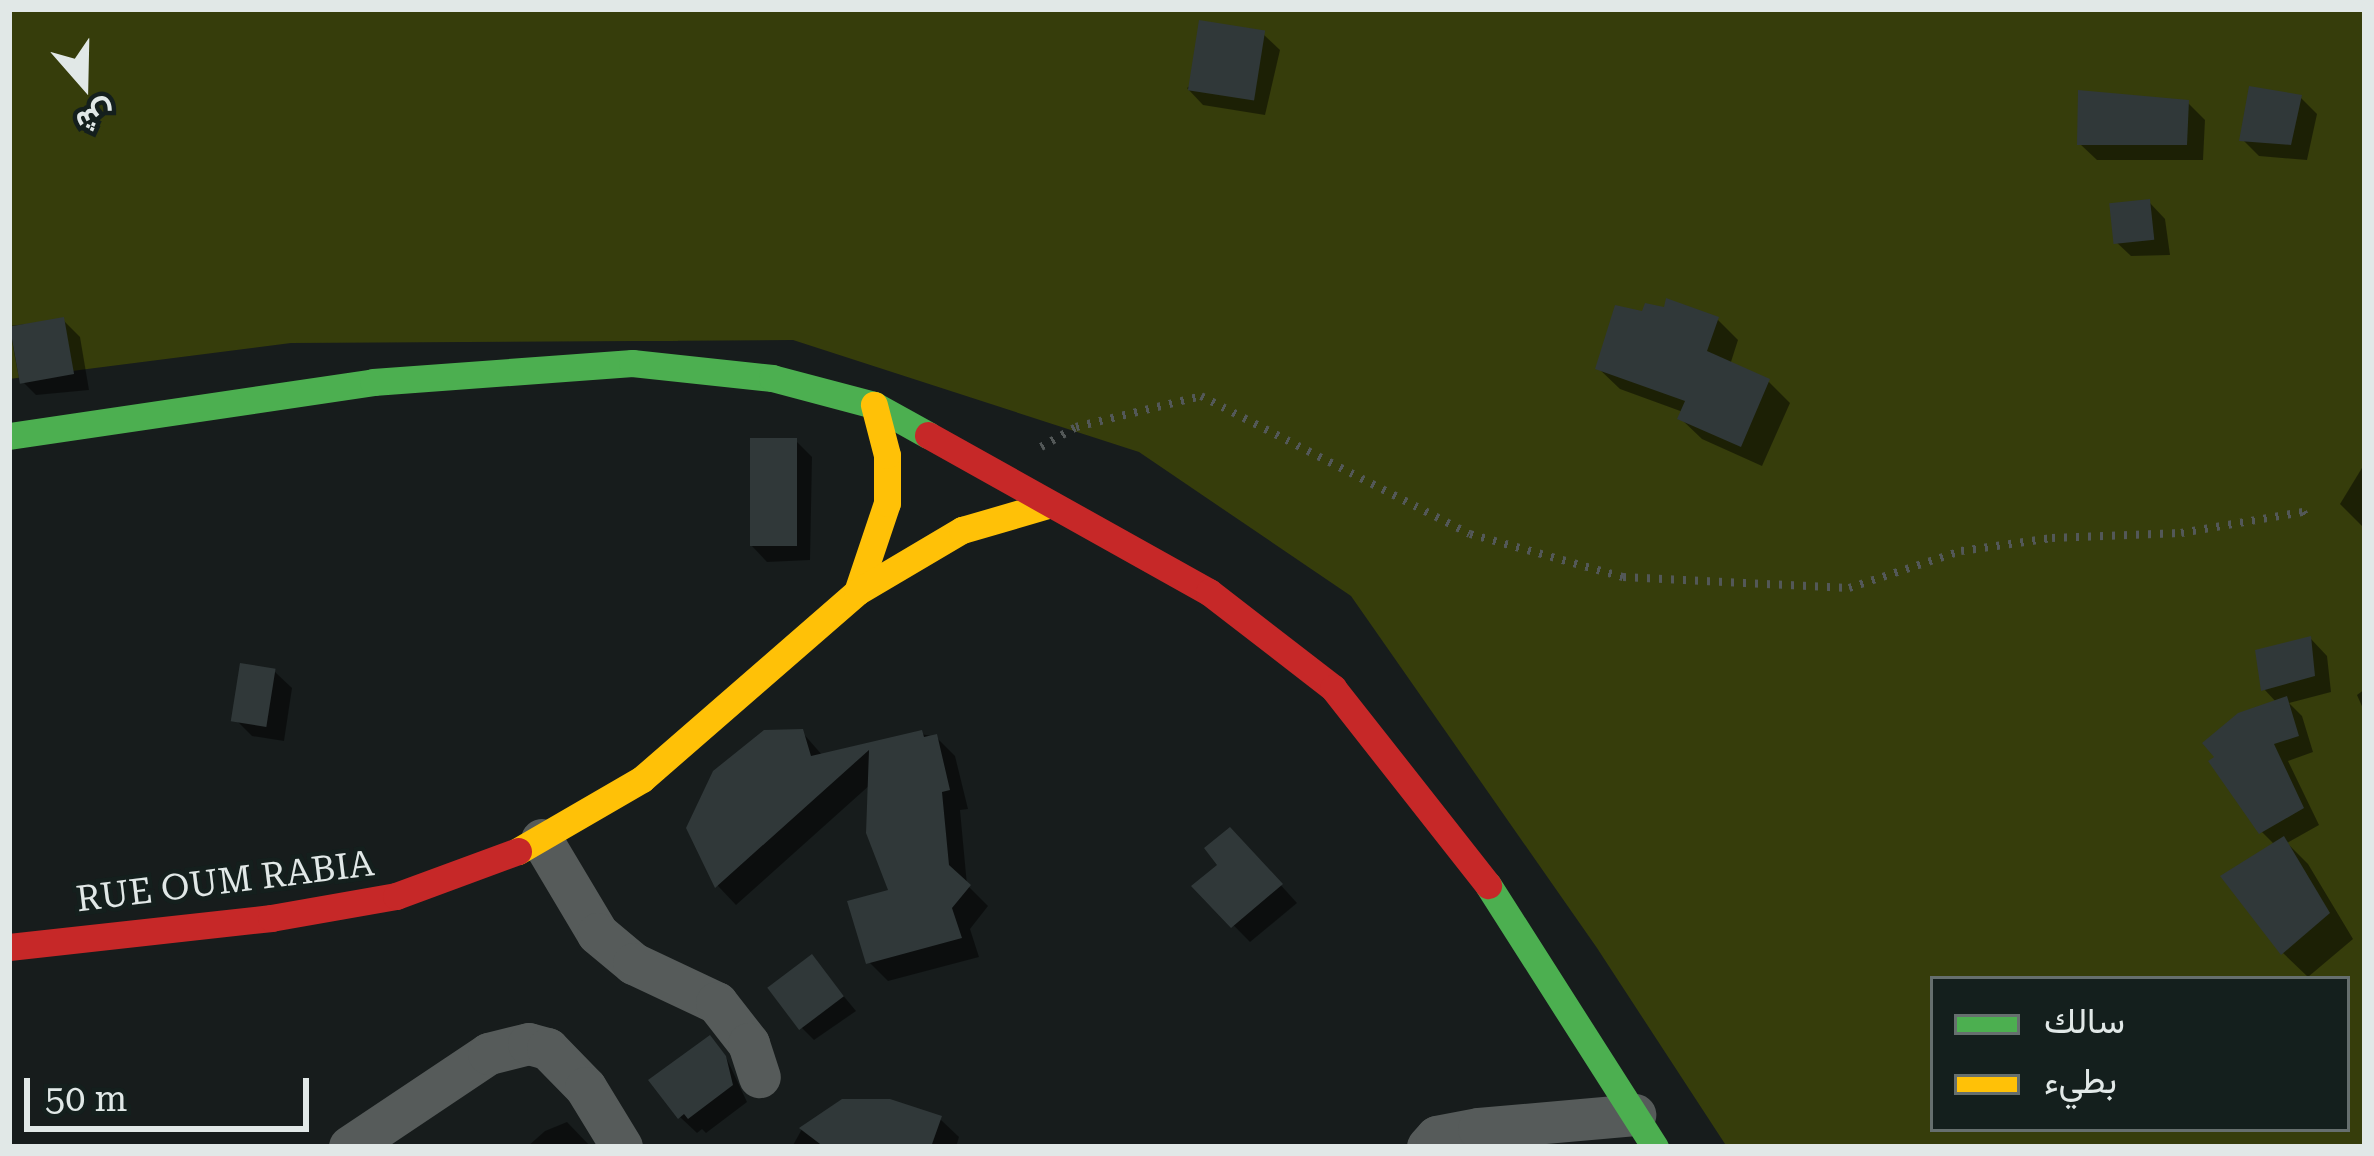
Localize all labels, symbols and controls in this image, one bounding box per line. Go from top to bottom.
north arrow [24,24,144,144]
text: ش [71,93,122,143]
street label: RUE OUM RABIA [74,842,376,922]
legend [1930,976,2350,1132]
text: سالك [2044,1000,2125,1042]
scale bar [30,1054,315,1128]
text: بطيء [2044,1060,2117,1102]
text: 50 m [45,1078,127,1120]

